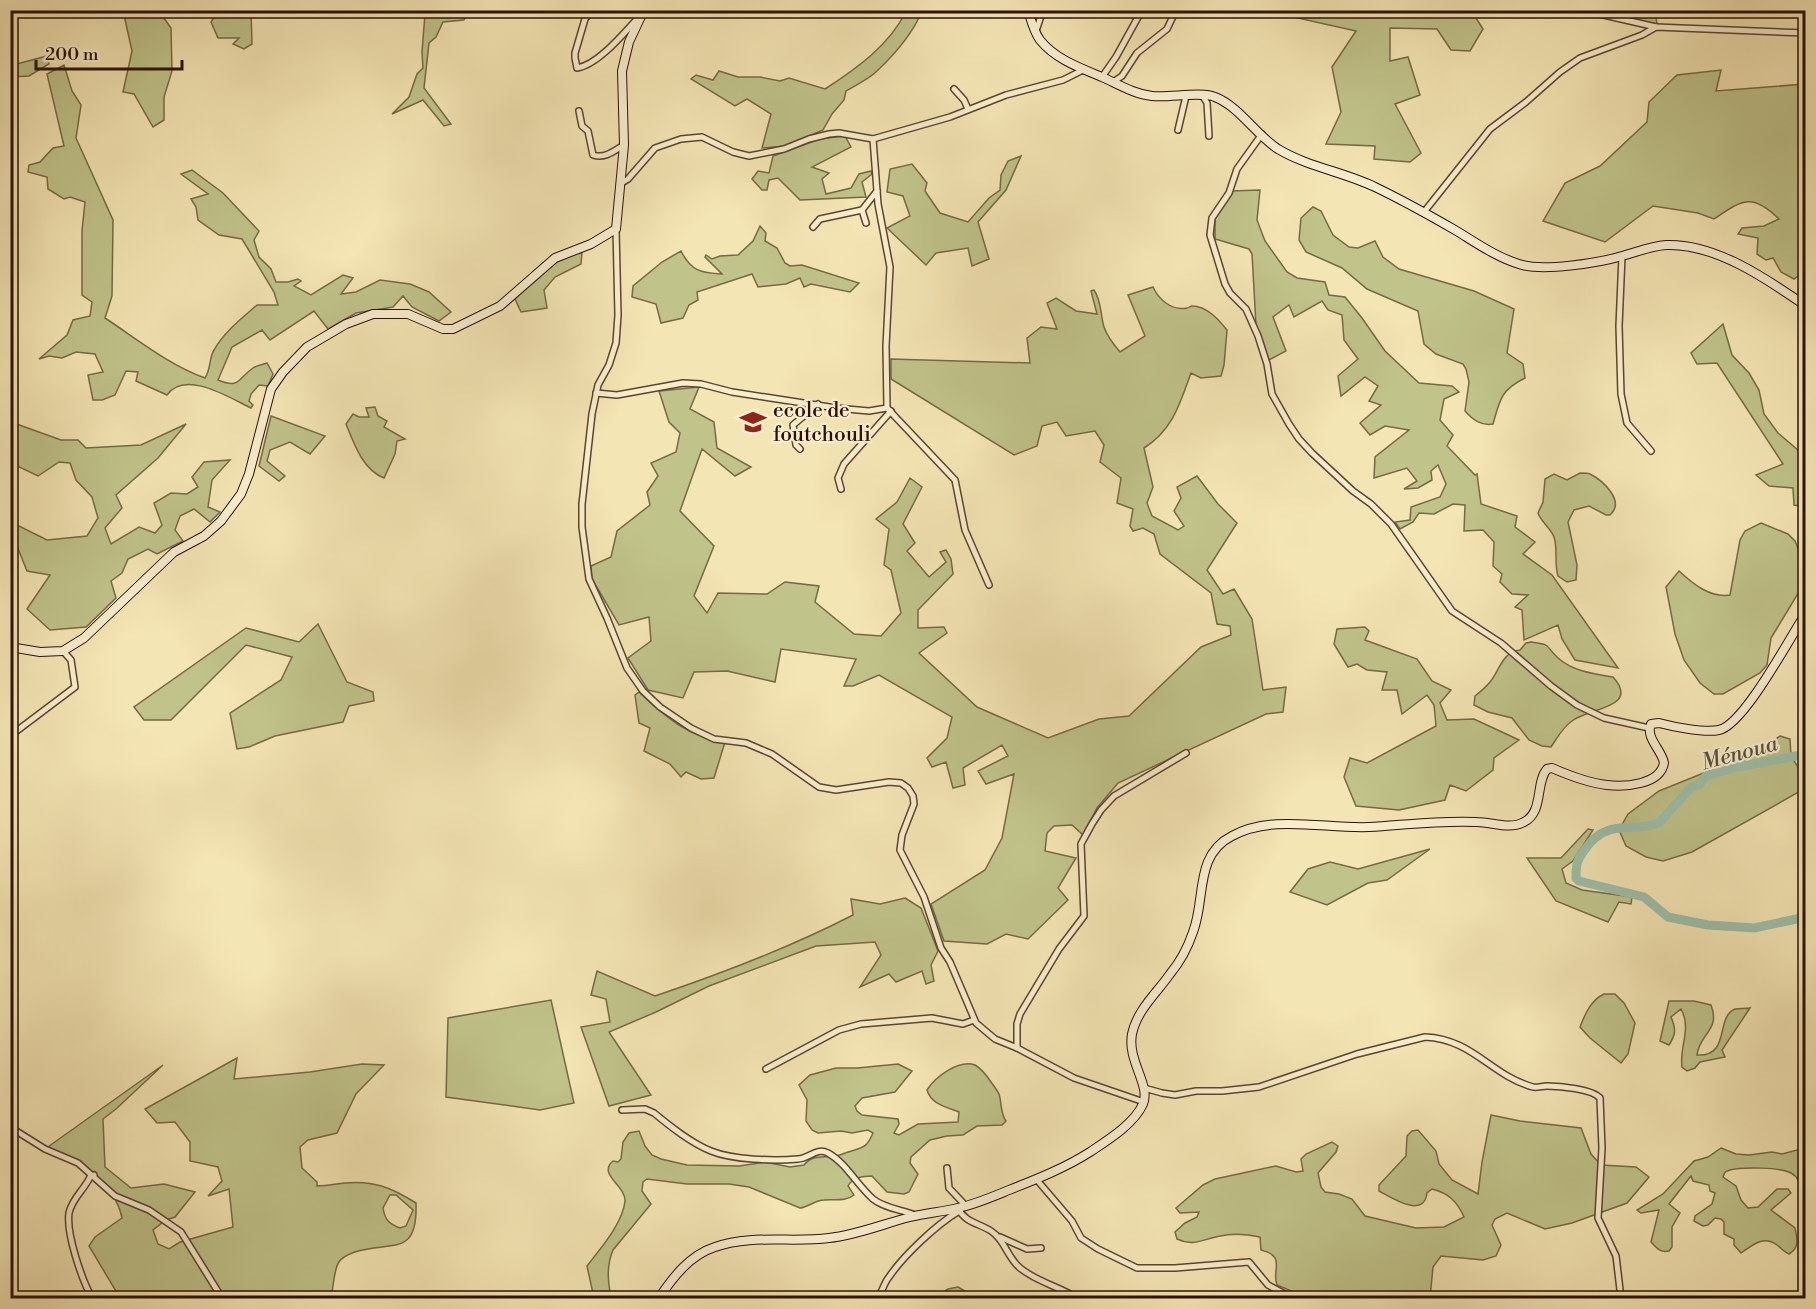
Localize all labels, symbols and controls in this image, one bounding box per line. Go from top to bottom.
scale bar [36,33,182,71]
text: 200 m [45,43,99,66]
place label: ecole de foutchouli [773,398,871,448]
school or university icon: ecole de foutchouli [738,407,768,437]
water label: Ménoua [1698,730,1781,777]

